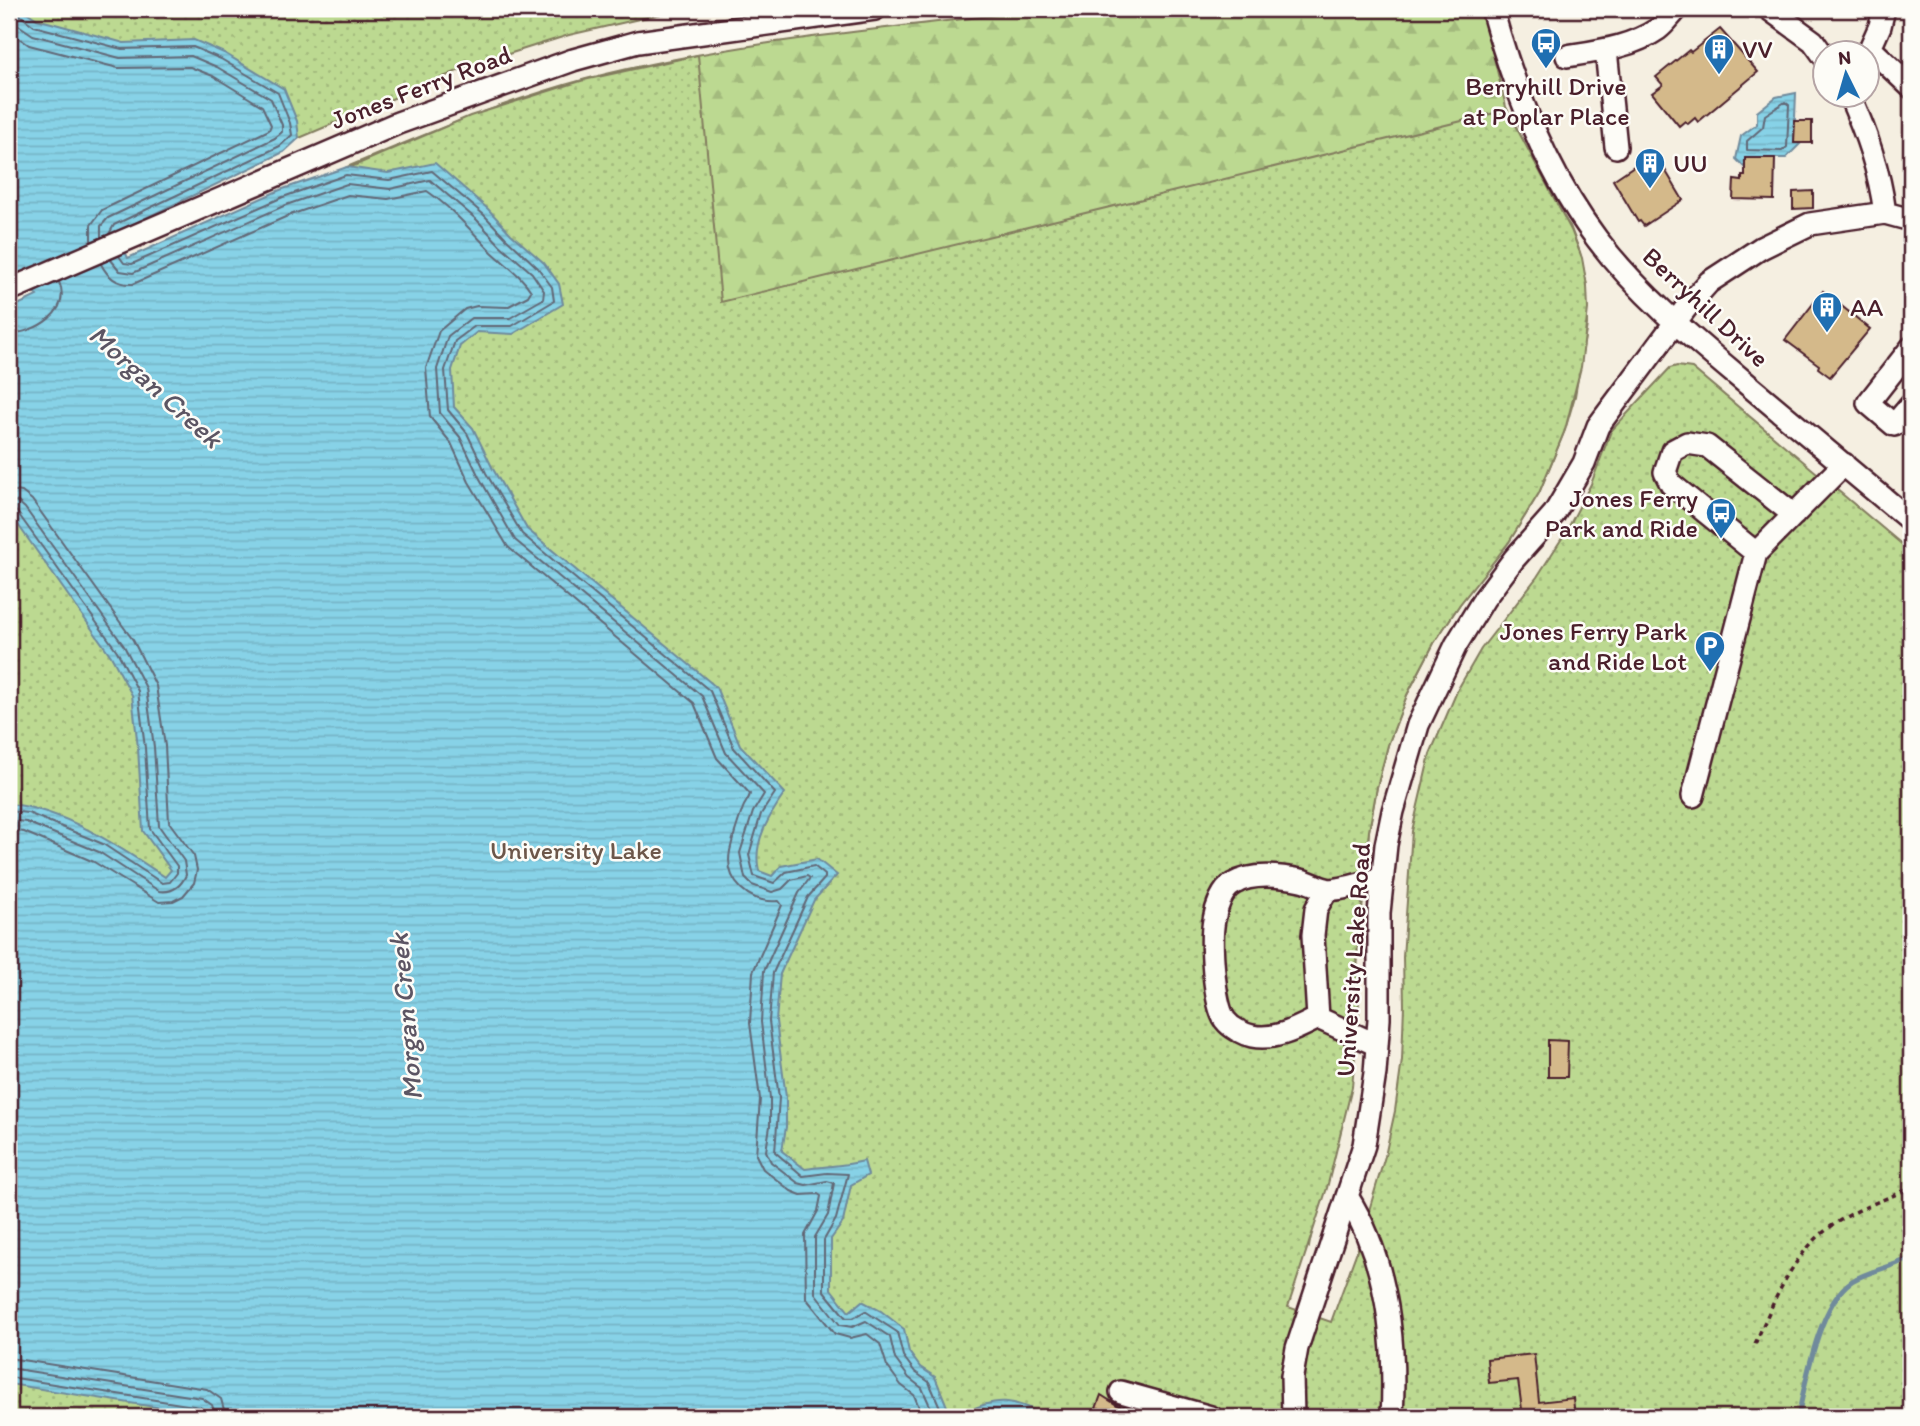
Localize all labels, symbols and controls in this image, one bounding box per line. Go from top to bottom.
bus stop icon: Berryhill Drive at Poplar Place [1529,26,1563,70]
building icon: VV [1702,32,1736,76]
place label: VV [1742,33,1773,65]
street label: Jones Ferry Road [326,38,516,136]
north arrow [1812,38,1882,108]
text: N [1837,46,1852,70]
place label: Berryhill Drive at Poplar Place [1462,70,1630,132]
building icon: UU [1633,146,1667,190]
place label: UU [1673,147,1707,179]
street label: Berryhill Drive [1636,240,1776,374]
building icon: AA [1810,290,1844,334]
place label: AA [1850,291,1884,323]
water label: Morgan Creek [82,317,231,456]
place label: Jones Ferry Park and Ride [1545,482,1698,544]
bus stop icon: Jones Ferry Park and Ride [1704,496,1738,540]
place label: Jones Ferry Park and Ride Lot [1500,615,1688,677]
parking icon: Jones Ferry Park and Ride Lot [1693,629,1727,673]
park label: University Lake [490,834,662,866]
street label: University Lake Road [1329,842,1377,1078]
water label: Morgan Creek [381,930,429,1102]

